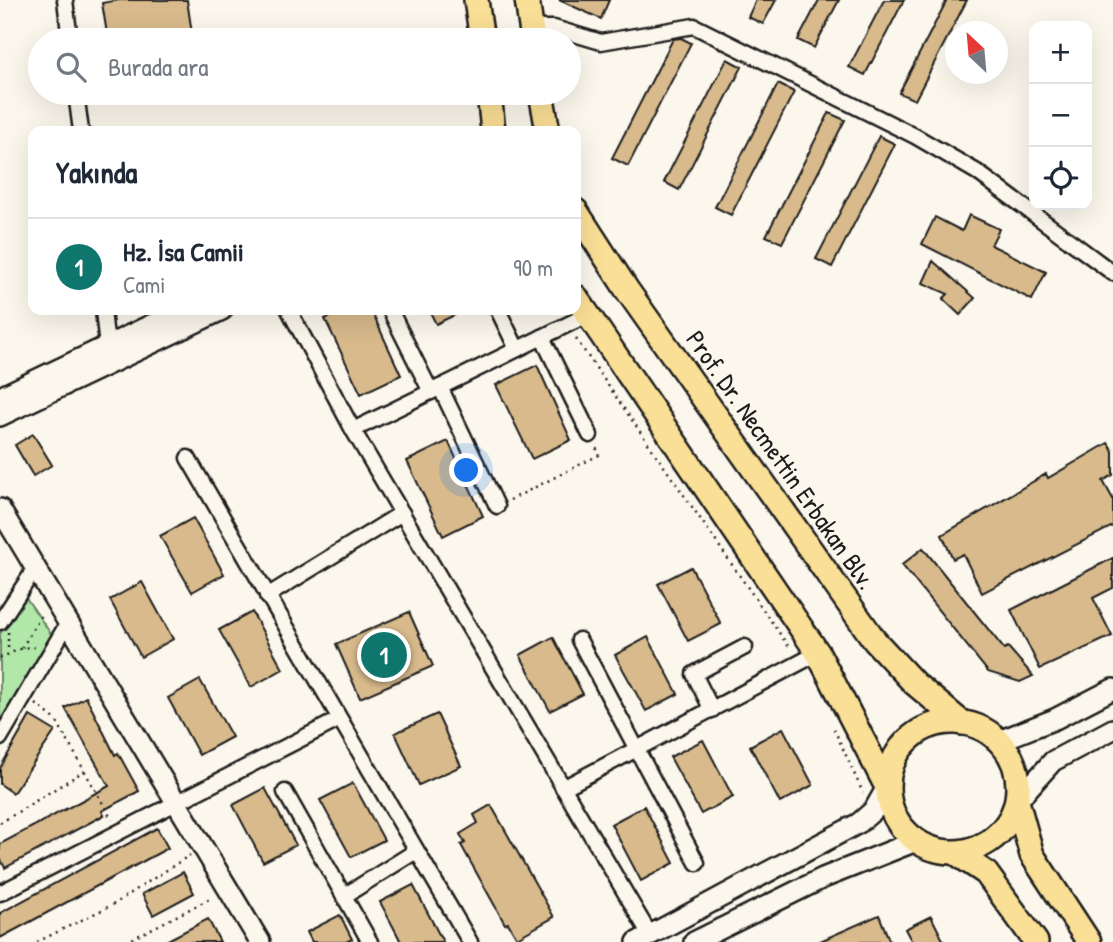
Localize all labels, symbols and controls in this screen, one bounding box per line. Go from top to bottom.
north arrow [945,21,1008,84]
map controls [1029,21,1092,210]
button: + [1029,21,1092,84]
search box [28,28,581,105]
icon: search [52,48,90,86]
text: Burada ara [108,49,209,84]
button: − [1029,84,1092,147]
button: locate [1029,147,1092,210]
text: Yakında [56,152,137,192]
text: Hz. İsa Camii [123,234,244,269]
text: 1 [75,252,83,283]
text: 90 m [513,252,553,283]
text: Cami [123,269,165,300]
street label: Prof. Dr. Necmettin Erbakan Blv. [679,323,884,596]
your location [449,453,483,487]
pin: 1 [361,629,407,681]

